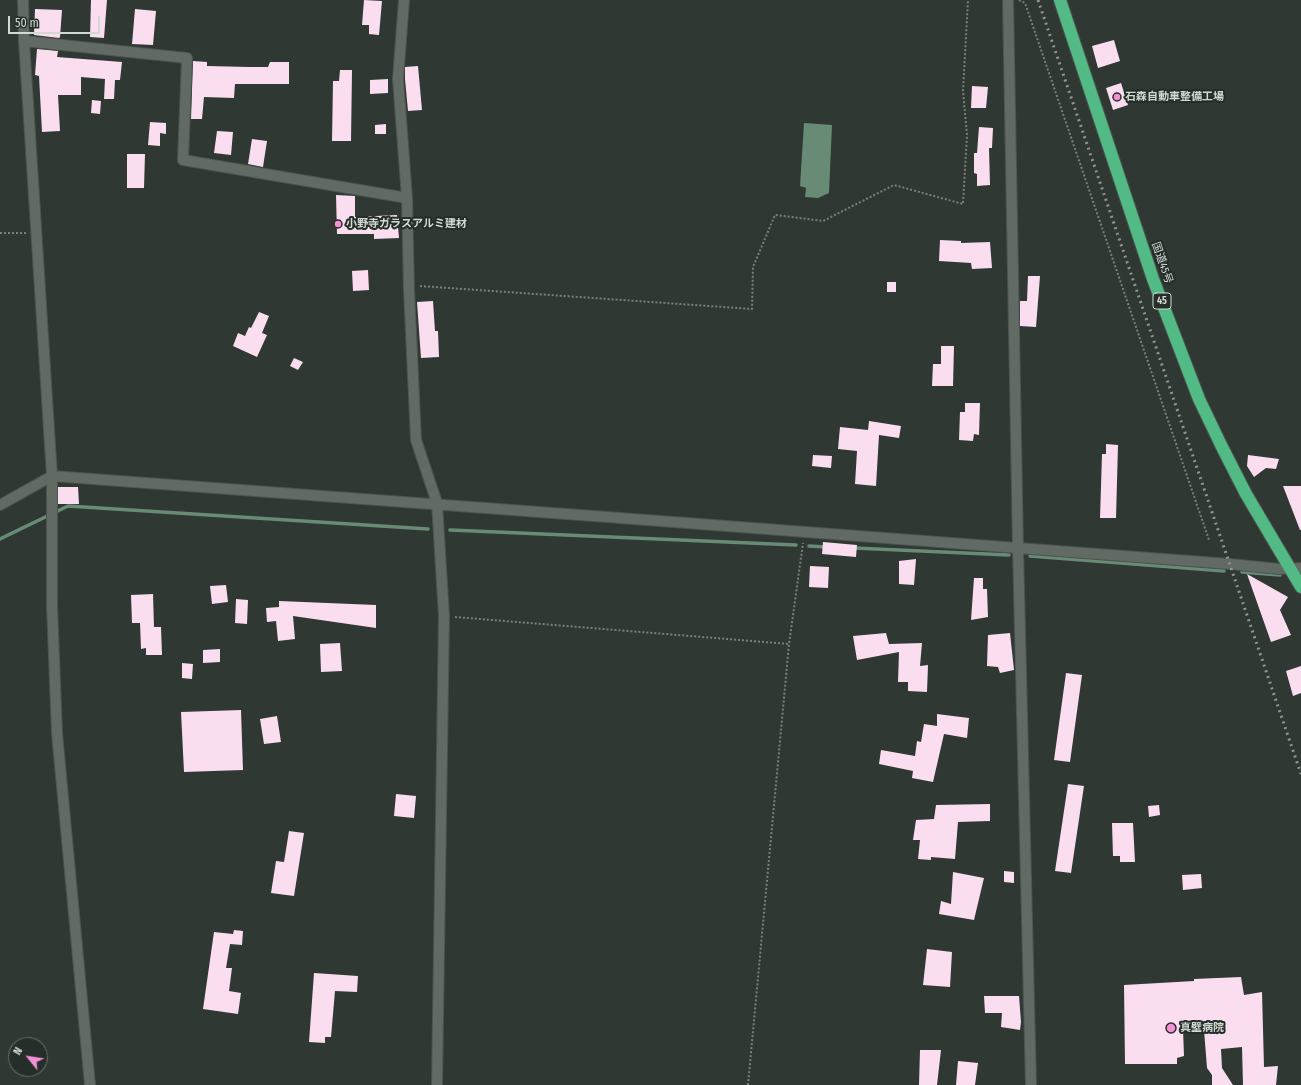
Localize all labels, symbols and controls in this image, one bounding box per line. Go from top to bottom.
scale bar [10,8,102,34]
text: 50 m [15,16,39,30]
place label: 石森自動車整備工場 [1125,90,1224,104]
marker: 石森自動車整備工場 [1112,92,1122,102]
place label: 小野寺ガラスアルミ建材 [346,217,467,231]
marker: 小野寺ガラスアルミ建材 [333,219,343,229]
street label: 国道45号 [1149,240,1175,286]
road number: 45 [1153,293,1171,309]
place label: 真壁病院 [1180,1021,1224,1035]
marker: 真壁病院 [1165,1022,1177,1034]
north arrow [8,1037,48,1077]
text: N [11,1045,25,1057]

